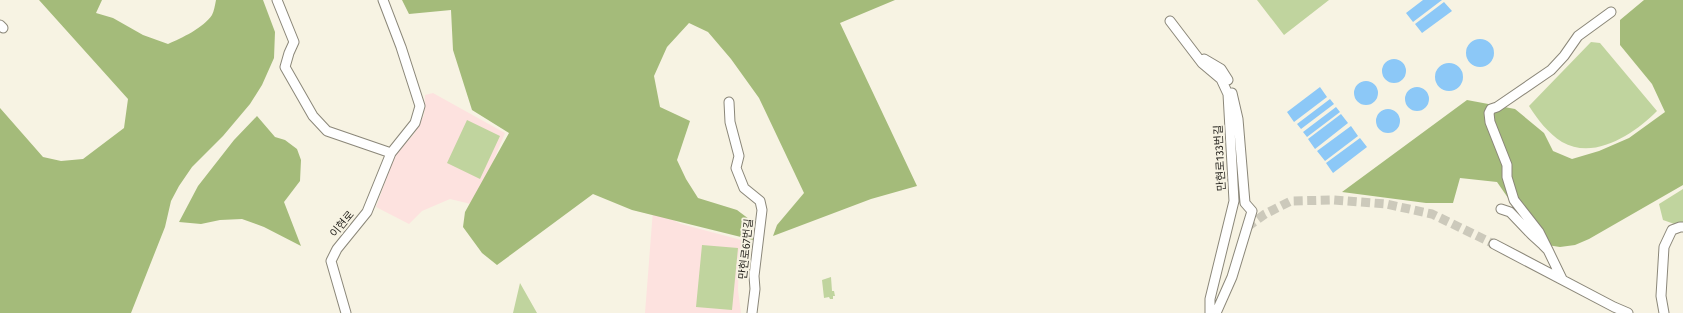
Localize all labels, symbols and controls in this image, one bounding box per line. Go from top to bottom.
street label: 만현로133번길 [1212,125,1228,191]
street label: 이현로 [327,208,357,240]
street label: 만현로67번길 [736,218,756,280]

